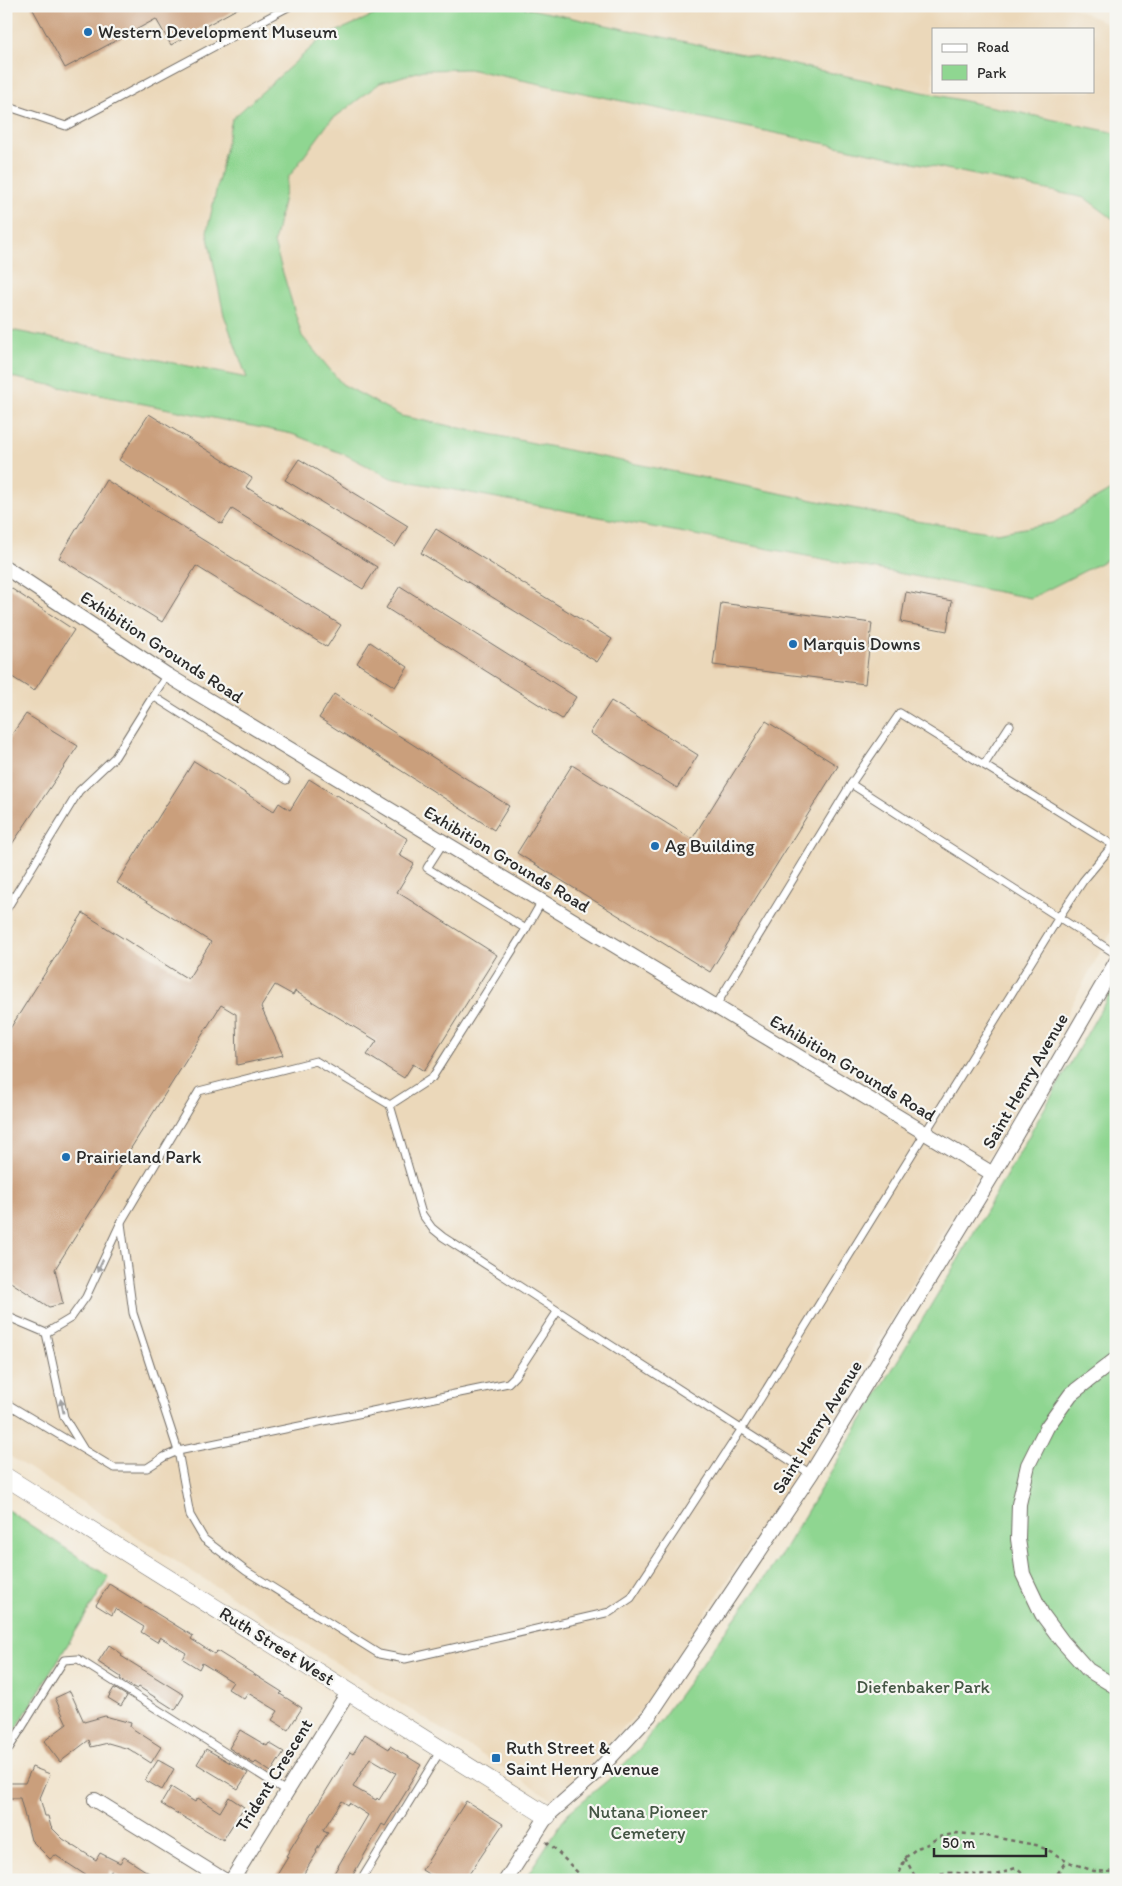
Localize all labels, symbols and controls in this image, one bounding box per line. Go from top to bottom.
place label: Western Development Museum [98,21,337,43]
marker: Western Development Museum [82,26,94,38]
legend [932,28,1094,92]
text: Road [977,38,1010,56]
text: Park [977,64,1007,82]
street label: Exhibition Grounds Road [76,586,248,708]
place label: Marquis Downs [803,633,921,655]
marker: Marquis Downs [787,638,799,650]
street label: Exhibition Grounds Road [420,801,594,917]
place label: Ag Building [665,835,756,857]
marker: Ag Building [649,840,661,852]
street label: Saint Henry Avenue [977,1009,1073,1153]
street label: Exhibition Grounds Road [766,1010,940,1126]
place label: Prairieland Park [76,1146,202,1168]
marker: Prairieland Park [60,1151,72,1163]
one-way arrow [96,1259,105,1274]
street label: Saint Henry Avenue [767,1356,867,1498]
one-way arrow [58,1398,66,1413]
street label: Ruth Street West [215,1602,339,1690]
park label: Diefenbaker Park [856,1676,991,1698]
street label: Trident Crescent [231,1715,317,1835]
place label: Ruth Street & Saint Henry Avenue [506,1737,659,1780]
marker: Ruth Street & Saint Henry Avenue [490,1752,502,1764]
park label: Nutana Pioneer Cemetery [588,1801,709,1844]
scale bar [934,1826,1047,1858]
text: 50 m [942,1834,975,1852]

